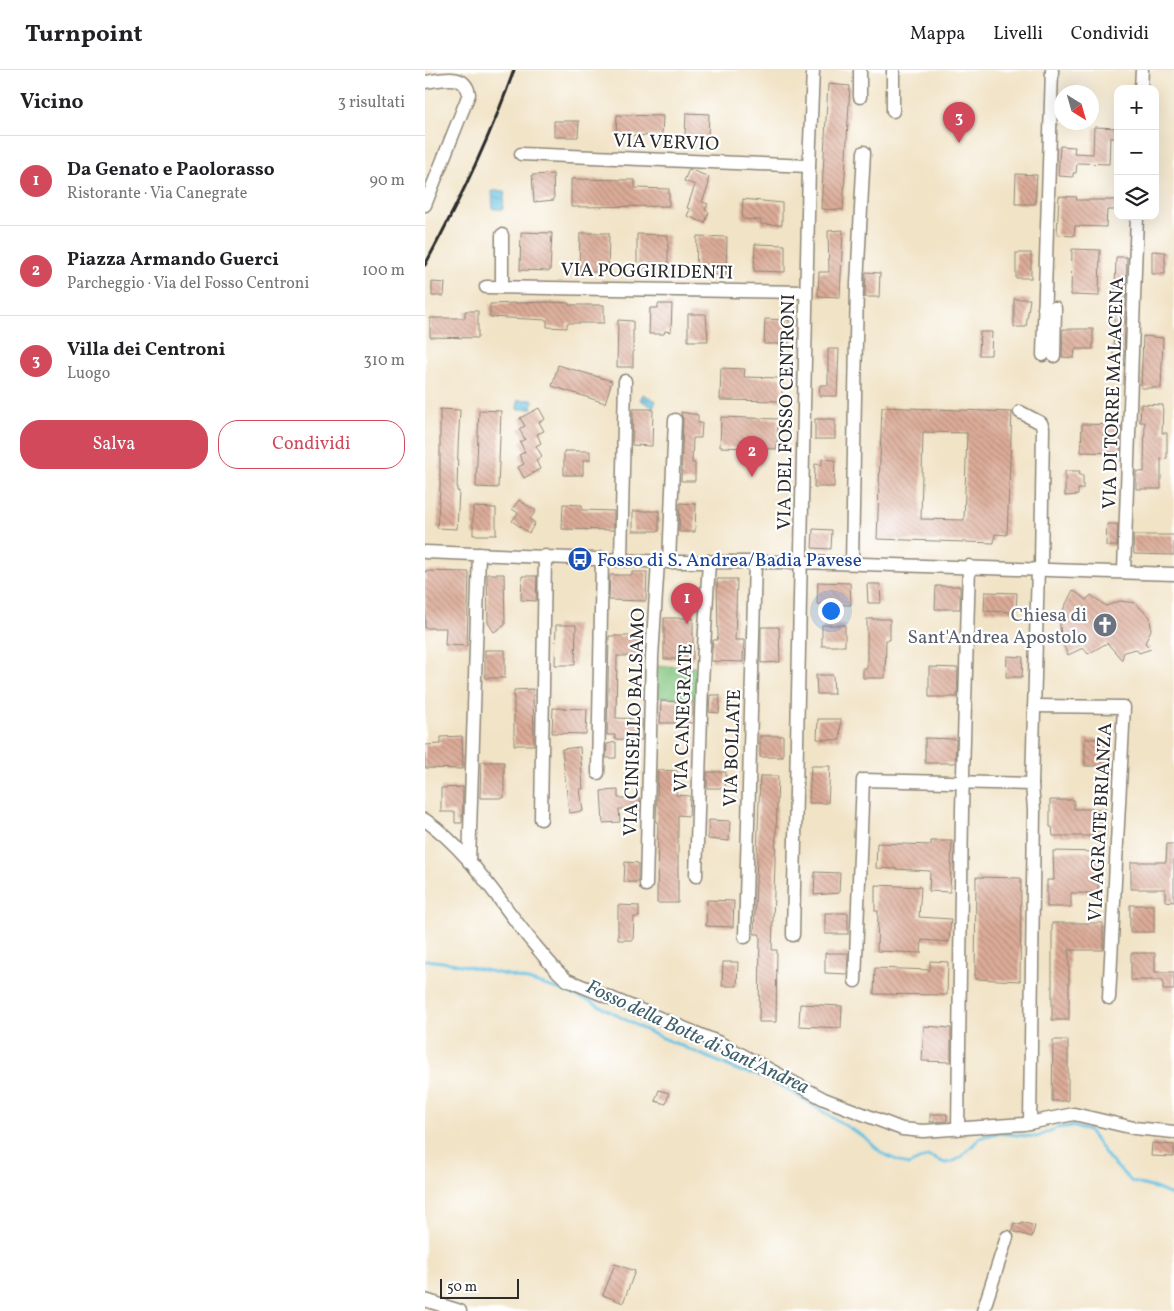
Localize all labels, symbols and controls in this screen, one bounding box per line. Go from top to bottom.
text: Turnpoint [25,18,143,52]
text: Mappa [910,22,965,47]
text: Livelli [993,22,1043,47]
text: Condividi [1071,22,1149,47]
north arrow [1054,85,1099,130]
map controls [1114,85,1159,220]
button: + [1114,85,1159,130]
text: Vicino [20,88,84,117]
text: 3 risultati [338,92,405,114]
pin: 3 [943,102,975,143]
street label: VIA VERVIO [612,128,720,158]
button: − [1114,130,1159,175]
text: Da Genato e Paolorasso [67,157,275,183]
text: 1 [33,170,39,192]
text: 90 m [369,170,405,192]
button: layers [1114,175,1159,220]
text: Ristorante · Via Canegrate [67,183,247,205]
text: Piazza Armando Guerci [67,247,279,273]
street label: VIA POGGIRIDENTI [560,257,734,287]
text: 2 [32,260,40,282]
text: 100 m [362,260,405,282]
text: Parcheggio · Via del Fosso Centroni [67,273,309,295]
street label: VIA DI TORRE MALACENA [1097,276,1131,510]
street label: VIA DEL FOSSO CENTRONI [772,294,802,530]
text: Villa dei Centroni [67,337,225,363]
text: 3 [32,350,40,372]
text: 310 m [364,350,405,372]
text: Luogo [67,363,110,385]
button: Salva [20,420,208,469]
button: Condividi [218,420,405,469]
pin: 2 [736,436,768,477]
bus stop icon: Fosso di S. Andrea/Badia Pavese [567,546,593,572]
place label: Fosso di S. Andrea/Badia Pavese [597,548,862,574]
pin: 1 [671,583,703,624]
your location [818,598,844,624]
place label: Chiesa di Sant'Andrea Apostolo [908,603,1087,651]
street label: VIA CINISELLO BALSAMO [618,607,652,837]
church icon: Chiesa di Sant'Andrea Apostolo [1092,612,1118,638]
street label: VIA CANEGRATE [668,643,700,793]
street label: VIA BOLLATE [718,689,748,808]
street label: VIA AGRATE BRIANZA [1083,722,1119,922]
water label: Fosso della Botte di Sant'Andrea [581,974,813,1102]
scale bar [440,1276,519,1299]
text: 50 m [447,1278,477,1297]

